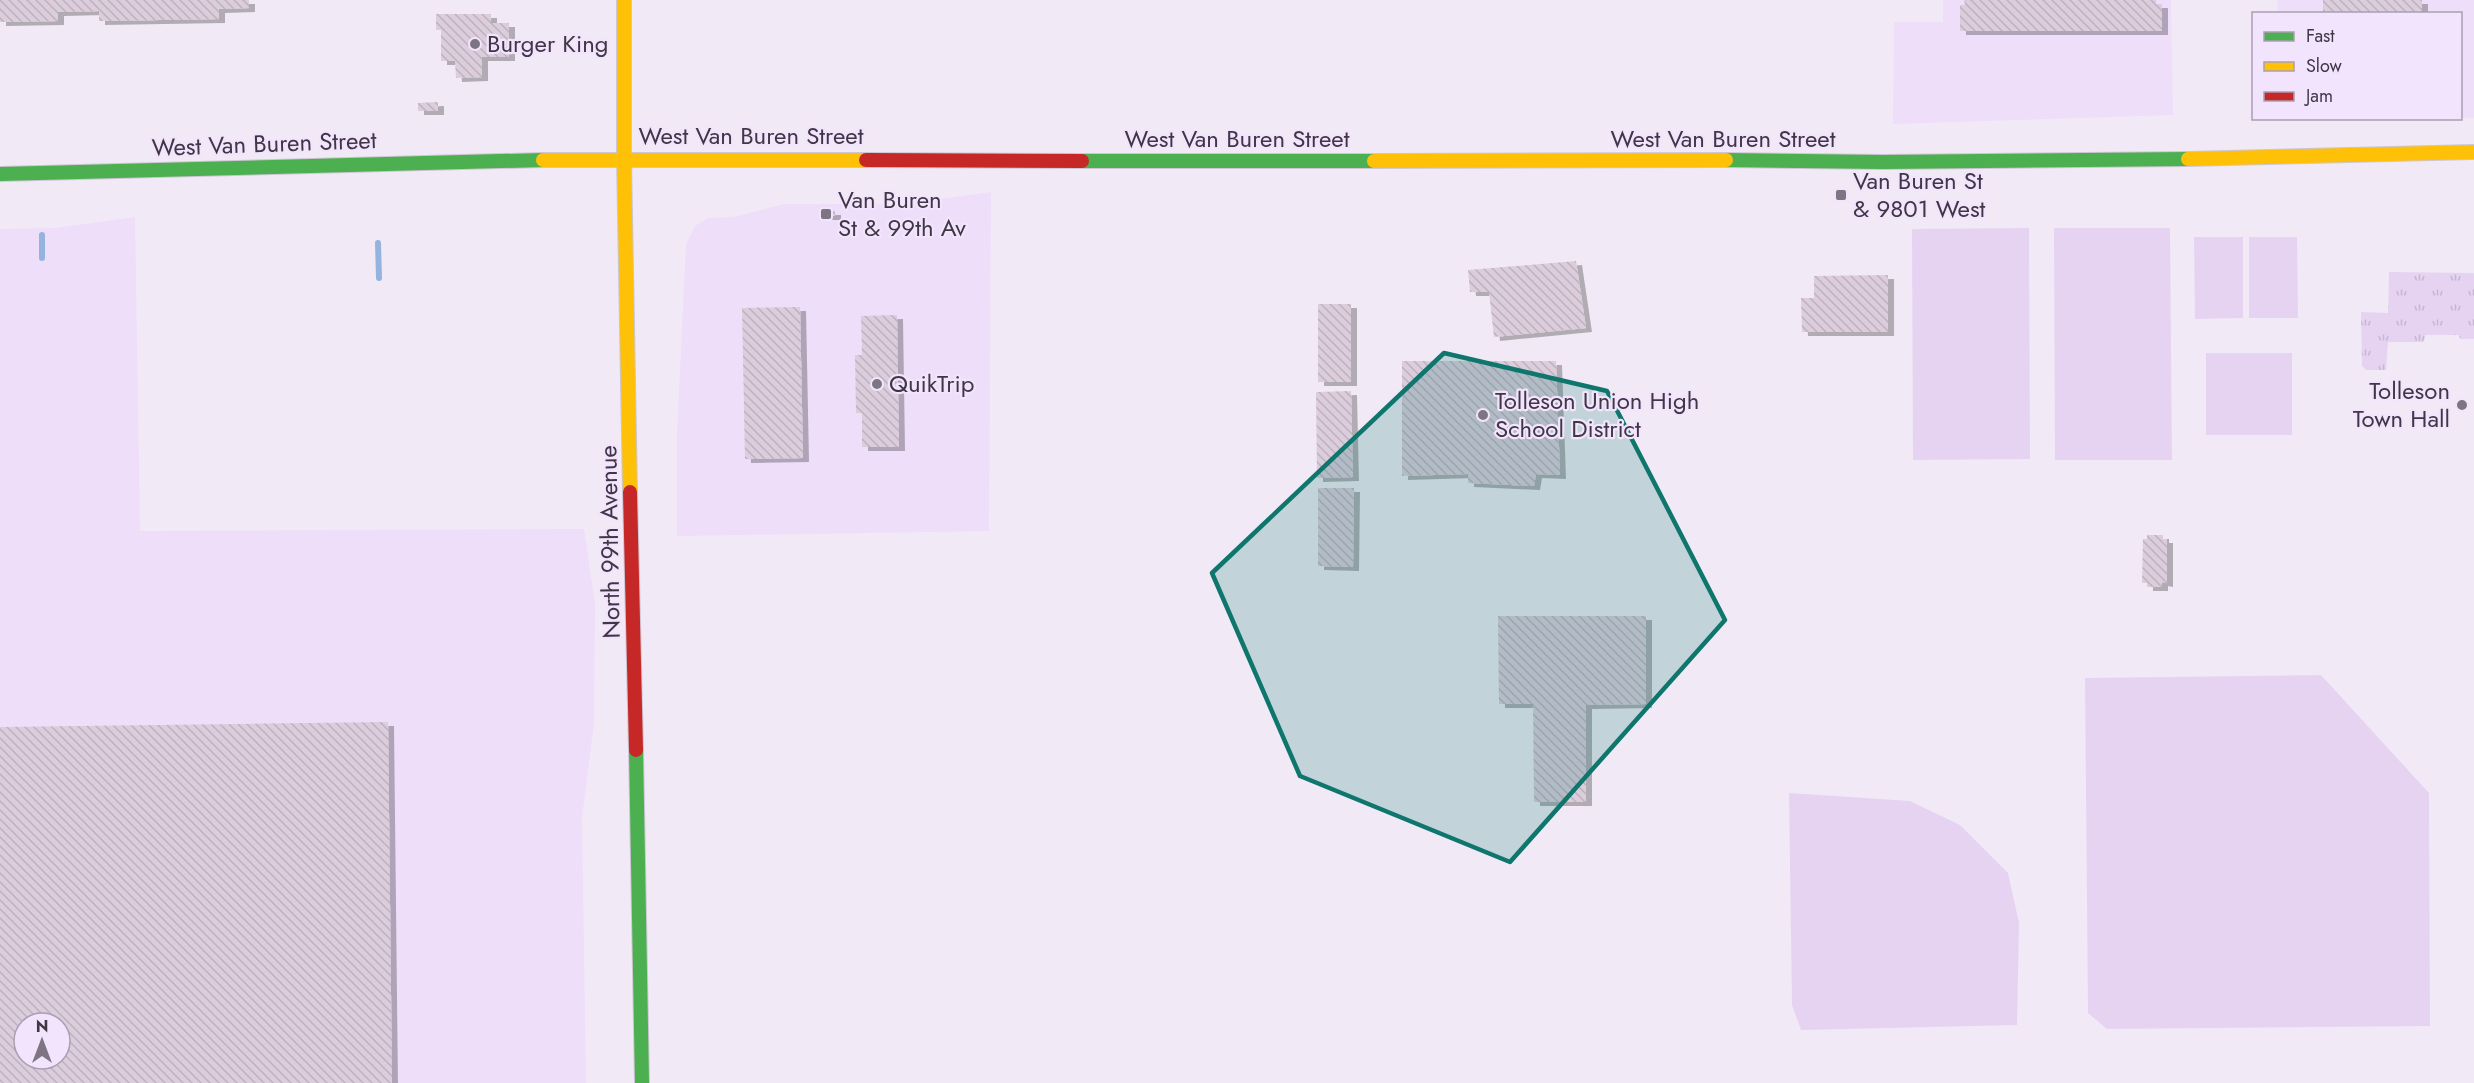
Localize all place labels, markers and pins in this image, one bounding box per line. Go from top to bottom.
place label: Burger King [487,26,608,61]
marker: Burger King [468,37,482,51]
place label: Van Buren St & 9801 West [1853,163,1986,226]
place label: Van Buren St & 99th Av [838,182,966,245]
marker: Van Buren St & 9801 West [1834,188,1848,202]
marker: Van Buren St & 99th Av [819,207,833,221]
place label: QuikTrip [889,366,974,401]
place label: Tolleson Town Hall [2353,373,2450,436]
marker: QuikTrip [870,377,884,391]
place label: Tolleson Union High School District [1495,383,1699,446]
marker: Tolleson Town Hall [2455,398,2469,412]
marker: Tolleson Union High School District [1476,408,1490,422]

